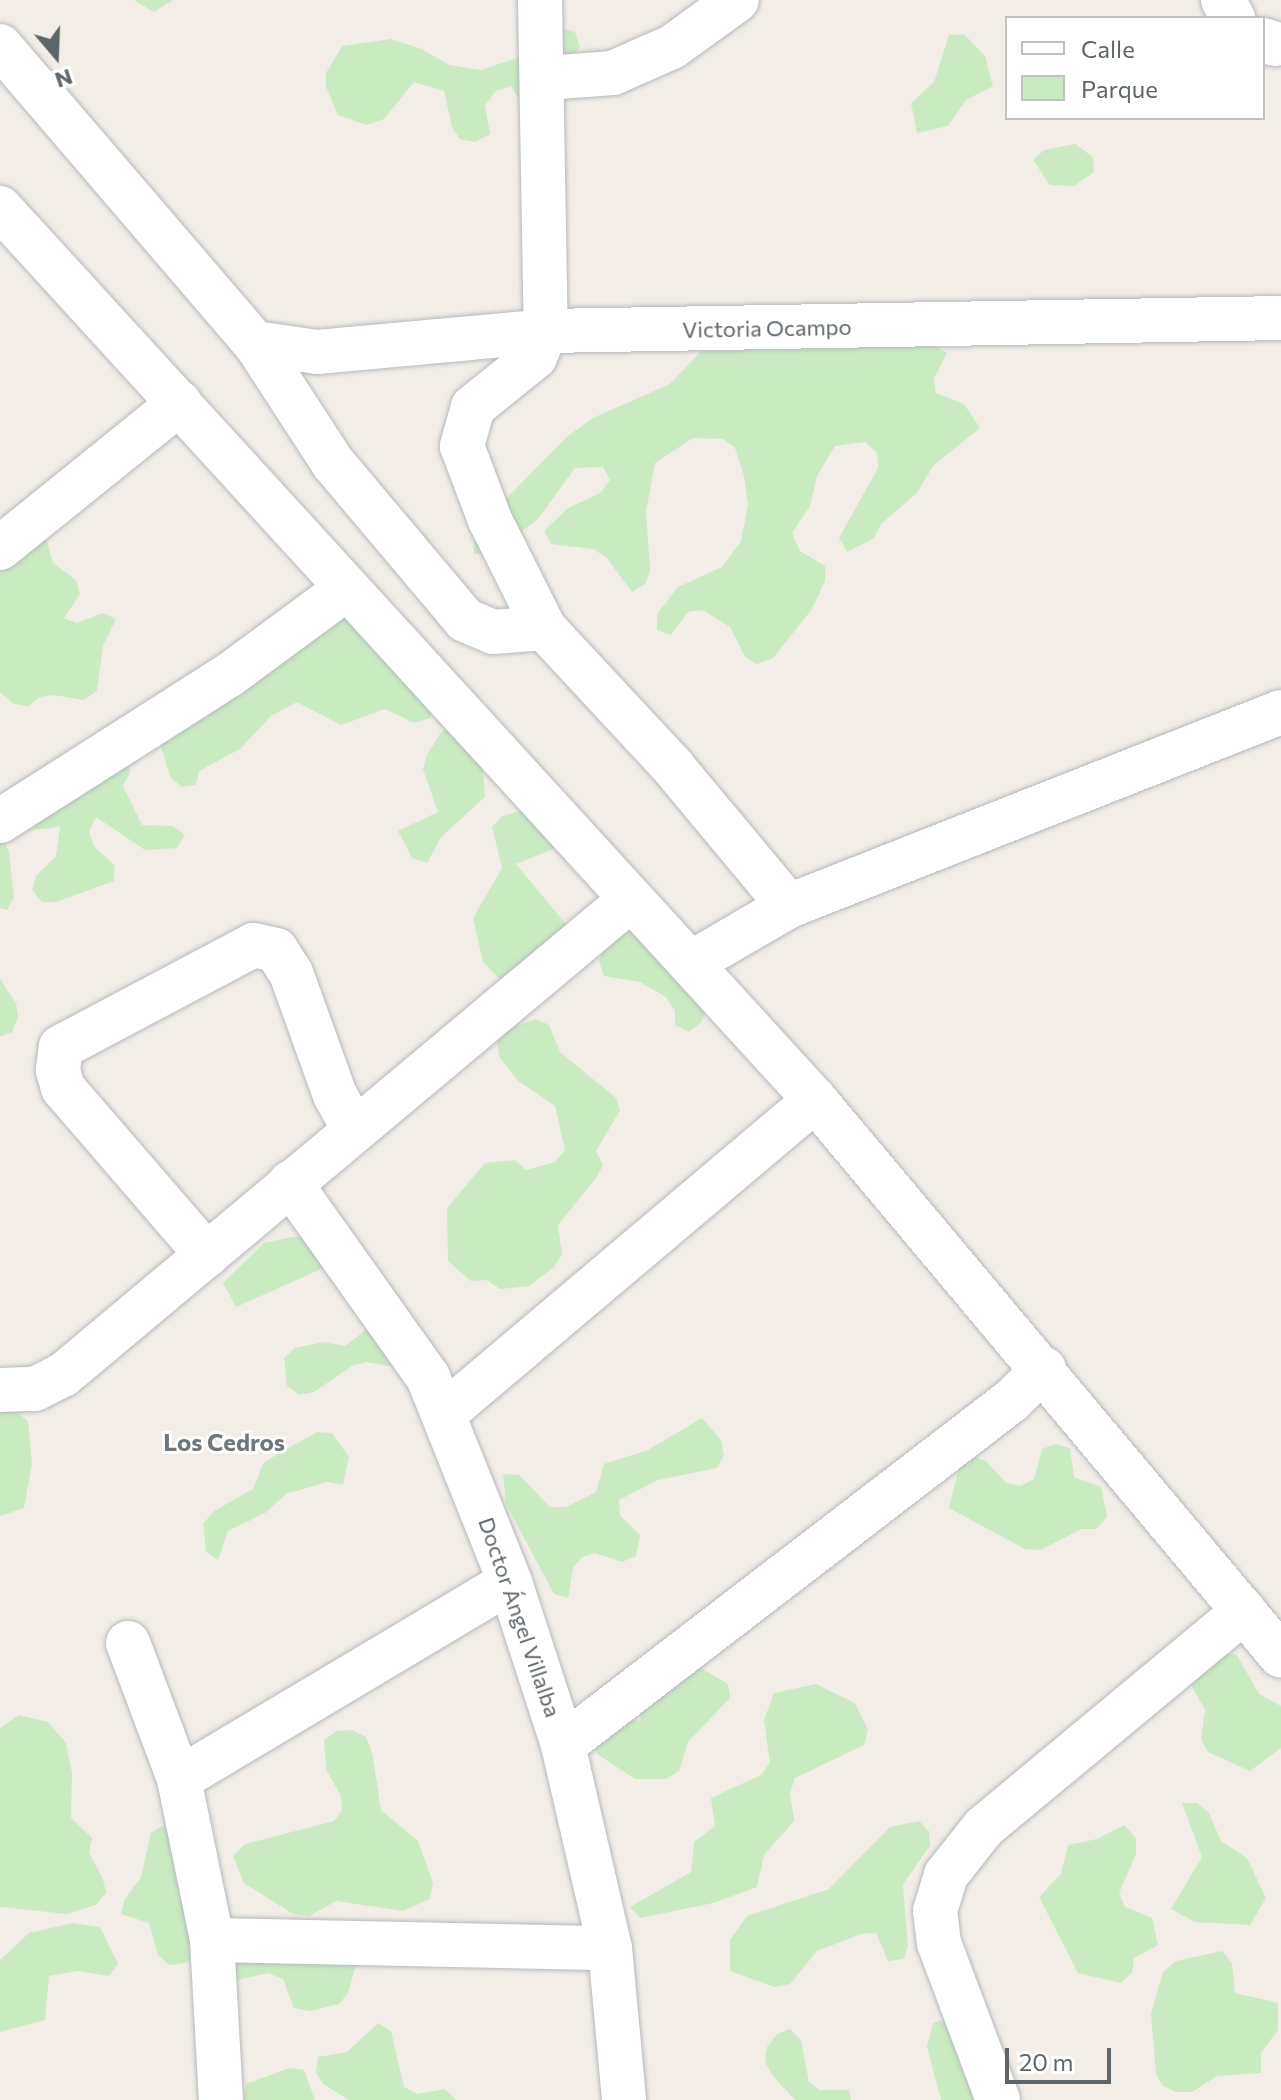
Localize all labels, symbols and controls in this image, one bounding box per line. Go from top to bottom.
north arrow [16,16,96,96]
legend [1005,16,1265,120]
text: Calle [1081,34,1135,63]
text: N [52,64,76,95]
text: Parque [1081,74,1158,103]
street label: Victoria Ocampo [682,313,852,343]
district label: Los Cedros [163,1428,285,1456]
street label: Doctor Ángel Villalba [473,1514,567,1720]
scale bar [1009,2032,1115,2082]
text: 20 m [1019,2047,1073,2076]

